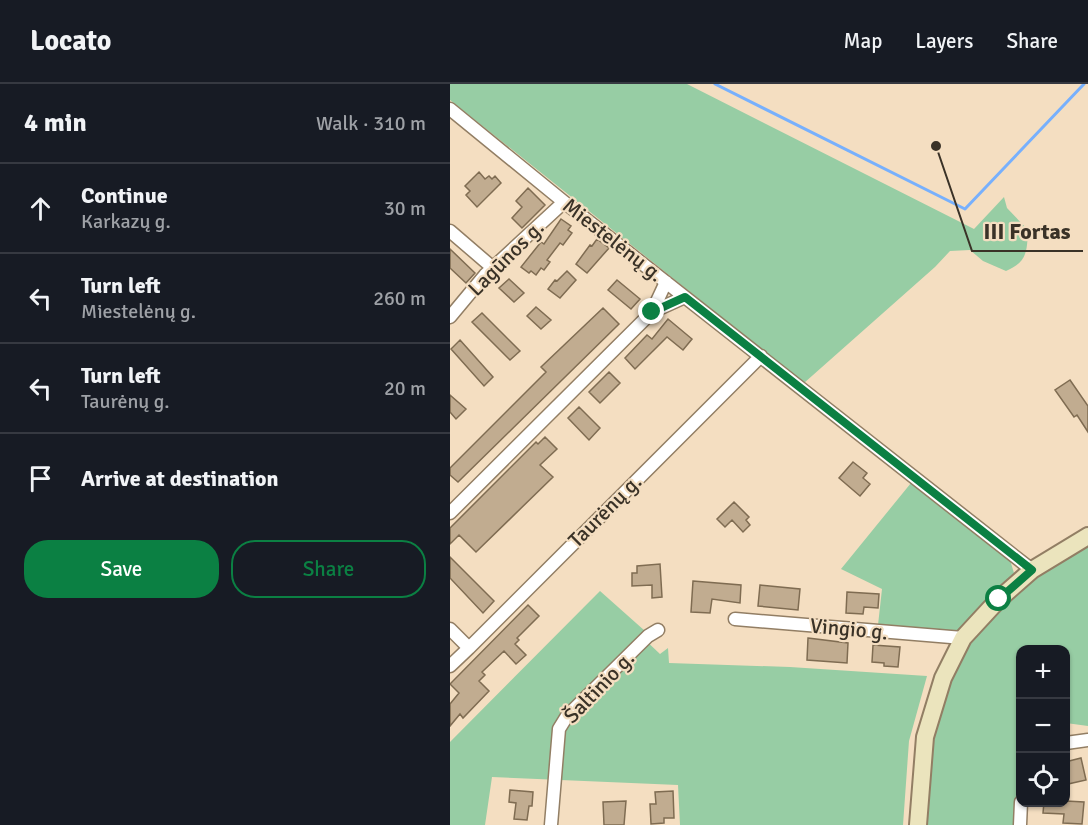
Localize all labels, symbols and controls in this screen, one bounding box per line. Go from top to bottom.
text: Locato [30,24,111,58]
text: Map [844,28,882,54]
text: Layers [915,28,973,54]
text: Share [1006,28,1058,54]
text: 4 min [24,107,87,139]
text: Walk · 310 m [316,111,426,136]
text: Continue [81,182,168,209]
icon: ahead [24,192,57,225]
street label: Miestelėnų g. [557,193,669,287]
text: 30 m [384,196,426,221]
text: Karkazų g. [81,209,171,234]
callout: III Fortas [972,211,1083,251]
street label: Lagūnos g. [463,215,549,301]
text: III Fortas [984,218,1071,245]
text: Turn left [81,272,161,299]
icon: left [24,282,57,315]
text: 260 m [373,286,426,311]
route end [638,298,664,324]
text: Miestelėnų g. [81,299,196,324]
text: Turn left [81,362,161,389]
icon: left [24,372,57,405]
text: 20 m [384,376,426,401]
text: Taurėnų g. [81,389,170,414]
icon: arrive [24,462,57,495]
text: Arrive at destination [81,465,278,492]
street label: Taurėnų g. [563,469,647,553]
button: Save [24,540,219,598]
button: Share [231,540,426,598]
route start [985,585,1011,611]
street label: Vingio g. [809,613,889,645]
street label: Šaltinio g. [558,645,640,729]
map controls [1016,645,1070,807]
button: + [1016,645,1070,699]
button: − [1016,699,1070,753]
button: locate [1016,753,1070,807]

